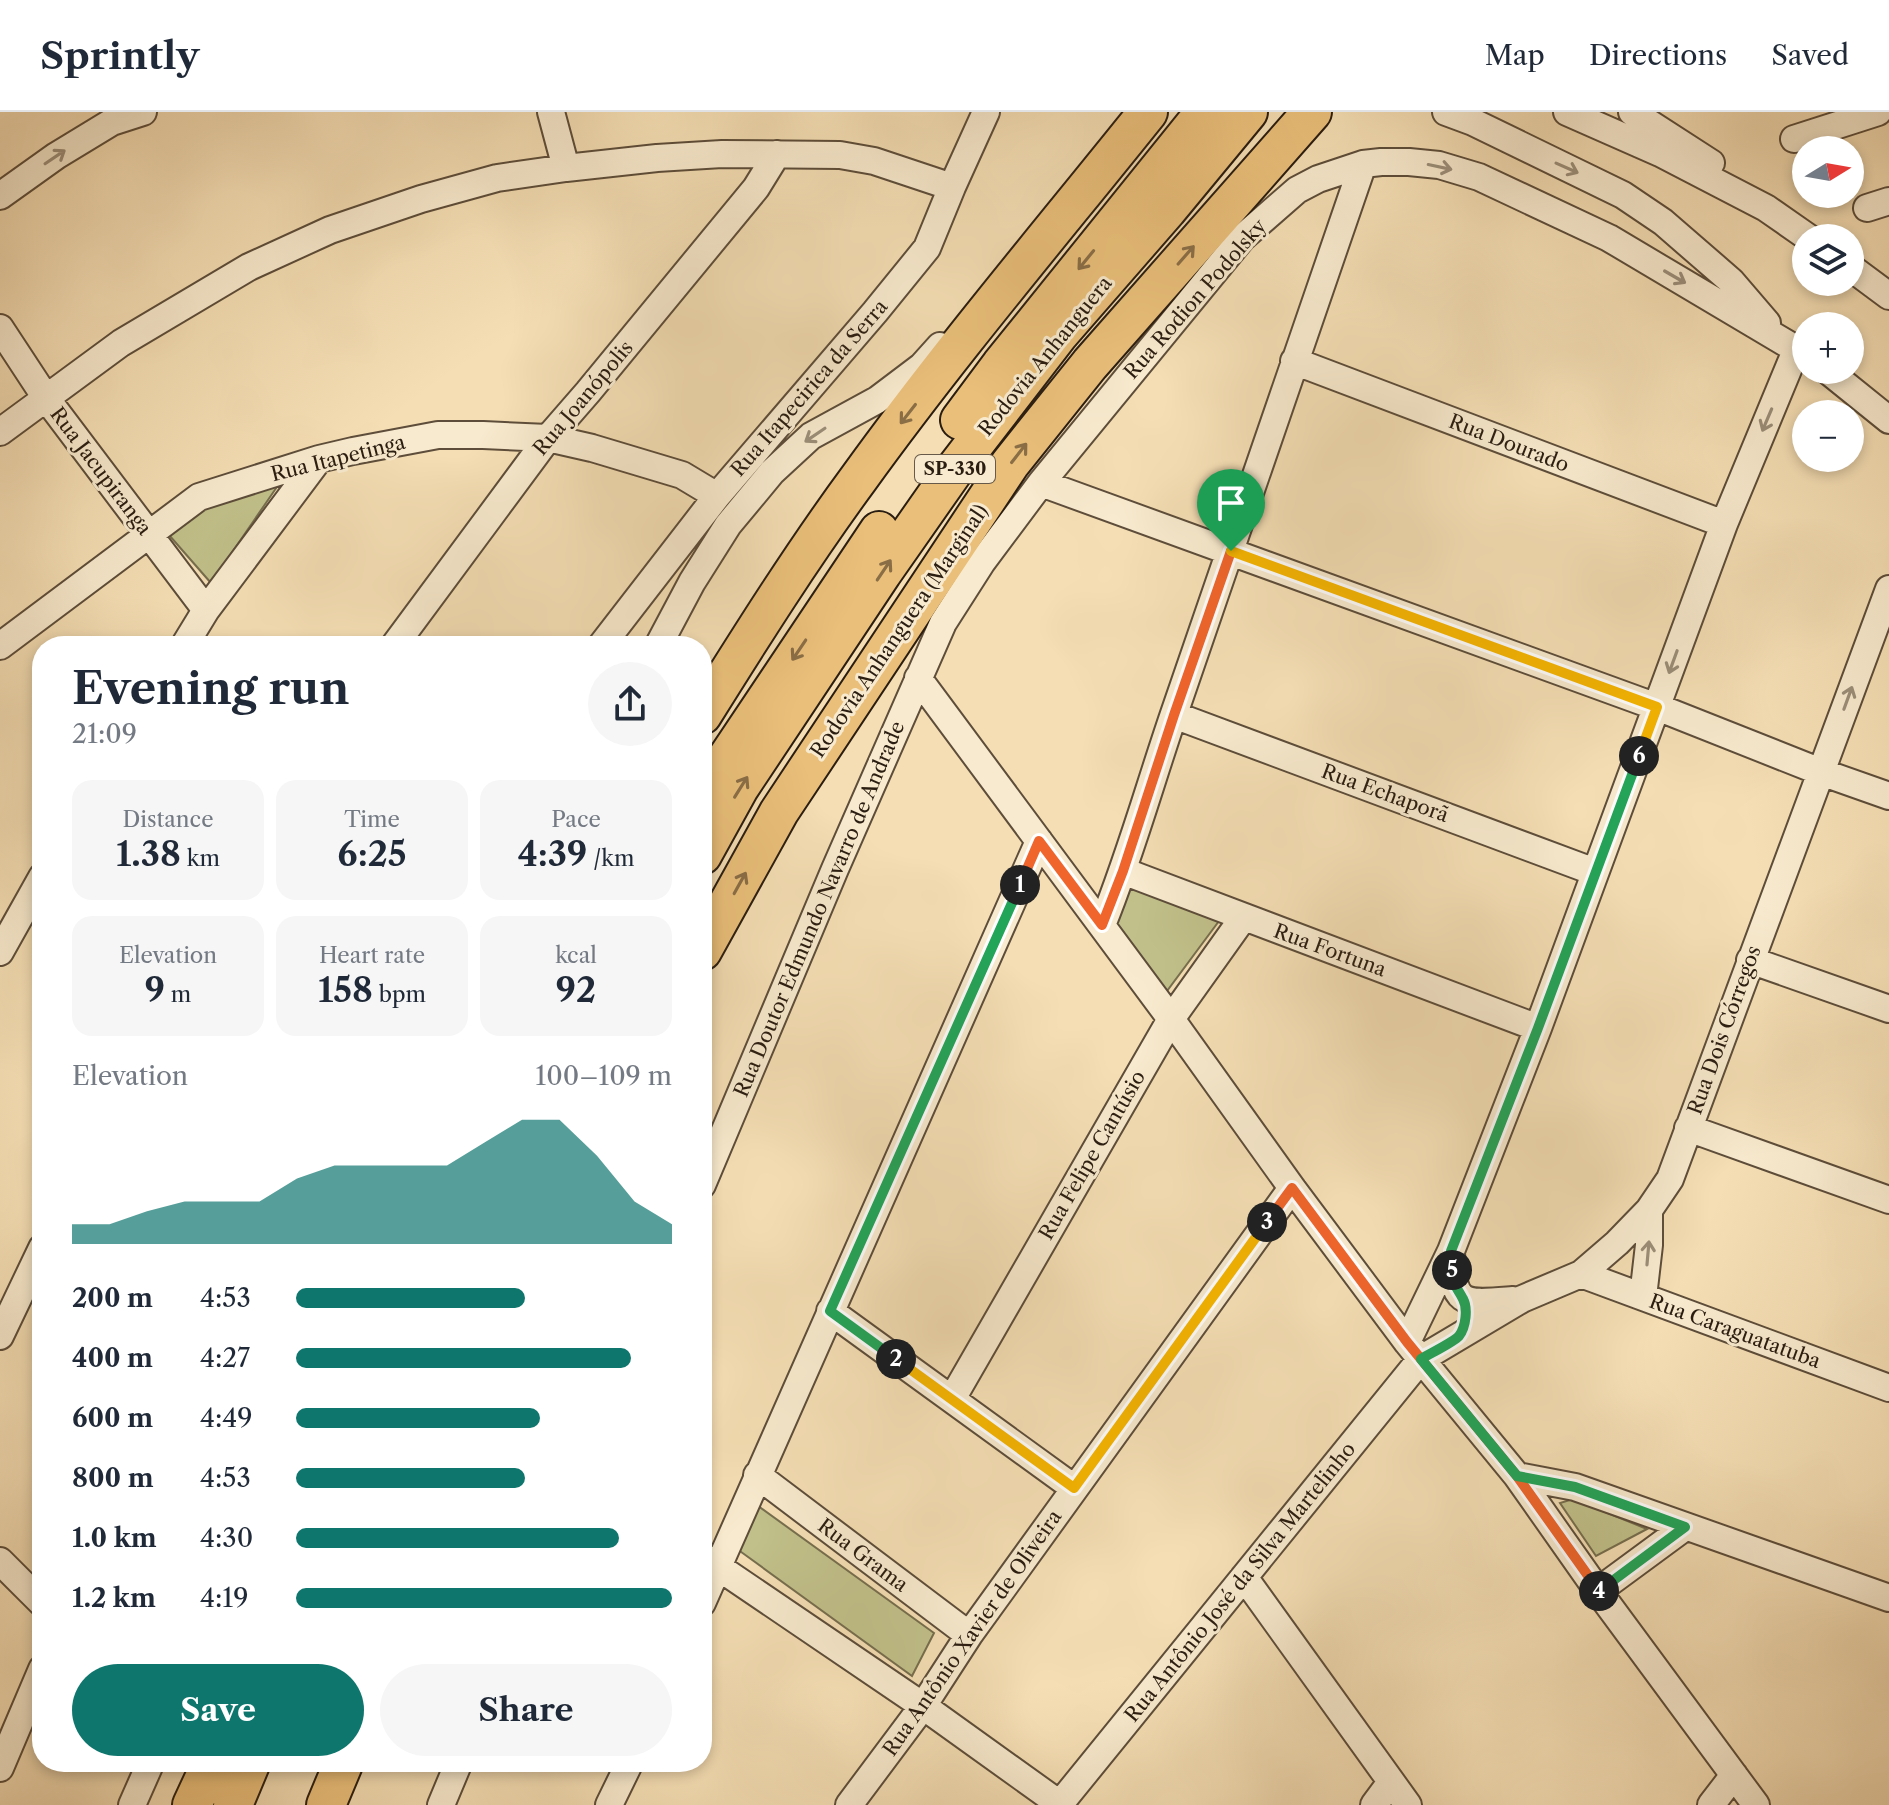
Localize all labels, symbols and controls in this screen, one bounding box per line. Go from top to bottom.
text: Sprintly [40,32,199,79]
text: Map [1485,38,1545,72]
text: Directions [1589,38,1727,72]
text: Saved [1771,38,1849,72]
north arrow [1792,136,1864,208]
map controls [1792,136,1864,472]
one-way arrow [43,149,66,165]
one-way arrow [1427,160,1453,175]
one-way arrow [1555,161,1579,176]
street label: Rua Rodion Podolsky [1119,213,1272,384]
button: layers [1792,224,1864,296]
one-way arrow [1177,245,1195,265]
one-way arrow [1077,249,1094,270]
one-way arrow [1663,269,1686,285]
street label: Rodovia Anhanguera [973,271,1117,441]
street label: Rua Itapecirica da Serra [726,294,893,481]
button: + [1792,312,1864,384]
street label: Rua Joanópolis [528,336,638,460]
button: − [1792,400,1864,472]
street label: Rua Jacupiranga [45,402,157,540]
one-way arrow [899,403,916,424]
one-way arrow [1759,407,1773,432]
street label: Rua Dourado [1446,409,1572,477]
one-way arrow [805,427,827,443]
street label: Rua Itapetinga [268,430,408,486]
one-way arrow [1010,443,1027,464]
road number: SP-330 [915,455,995,483]
pin [1197,469,1265,551]
icon: arrive [1209,481,1253,525]
street label: Rodovia Anhanguera (Marginal) [805,500,993,762]
one-way arrow [876,559,892,582]
one-way arrow [791,638,807,660]
one-way arrow [1665,650,1679,674]
text: Evening run [72,661,349,715]
button: share [588,662,672,746]
one-way arrow [1842,687,1856,711]
street label: Rua Doutor Edmundo Navarro de Andrade [729,717,909,1101]
text: 21:09 [72,718,137,750]
pin: 6 [1619,736,1659,776]
text: 6 [1632,742,1646,769]
street label: Rua Echaporã [1318,759,1452,827]
one-way arrow [733,776,749,799]
text: Distance [122,806,214,833]
text: Time [344,806,400,833]
text: Pace [551,806,601,833]
text: 1.38 [116,833,181,875]
text: 6:25 [337,833,407,875]
text: 4:39 [518,833,587,875]
text: km [181,845,220,872]
text: /km [587,845,634,872]
pin: 1 [1000,865,1040,905]
one-way arrow [733,871,748,895]
text: 1 [1015,871,1025,898]
street label: Rua Fortuna [1271,919,1390,982]
text: Elevation [119,942,217,969]
text: Heart rate [319,942,425,969]
text: kcal [555,942,597,969]
street label: Rua Dois Córregos [1682,942,1766,1118]
text: 9 [145,969,165,1011]
text: 158 [318,969,373,1011]
text: 92 [556,969,596,1011]
text: m [165,981,191,1008]
text: bpm [373,981,426,1008]
text: Elevation [72,1060,188,1092]
text: 100–109 m [535,1060,672,1092]
street label: Rua Felipe Cantúsio [1034,1066,1150,1244]
pin: 3 [1247,1202,1287,1242]
text: 3 [1261,1208,1273,1235]
one-way arrow [1640,1240,1655,1267]
pin: 5 [1432,1250,1472,1290]
text: 5 [1446,1256,1458,1283]
text: 200 m [72,1282,153,1314]
text: 4:53 [200,1282,251,1314]
street label: Rua Caraguatatuba [1646,1289,1824,1373]
pin: 2 [876,1339,916,1379]
text: 400 m [72,1342,153,1374]
text: 4:27 [200,1342,250,1374]
text: 2 [890,1345,903,1372]
text: 600 m [72,1402,153,1434]
text: 4:49 [200,1402,253,1434]
street label: Rua Antônio José da Silva Martelinho [1120,1437,1360,1727]
text: 800 m [72,1462,154,1494]
text: 4:53 [200,1462,251,1494]
street label: Rua Antônio Xavier de Oliveira [878,1505,1067,1761]
street label: Rua Grama [813,1513,913,1597]
text: 1.0 km [72,1522,157,1554]
text: 4:30 [200,1522,253,1554]
pin: 4 [1579,1571,1619,1611]
text: 4 [1592,1577,1606,1604]
text: 1.2 km [72,1582,156,1614]
text: 4:19 [200,1582,249,1614]
button: Save [72,1664,364,1756]
button: Share [380,1664,672,1756]

